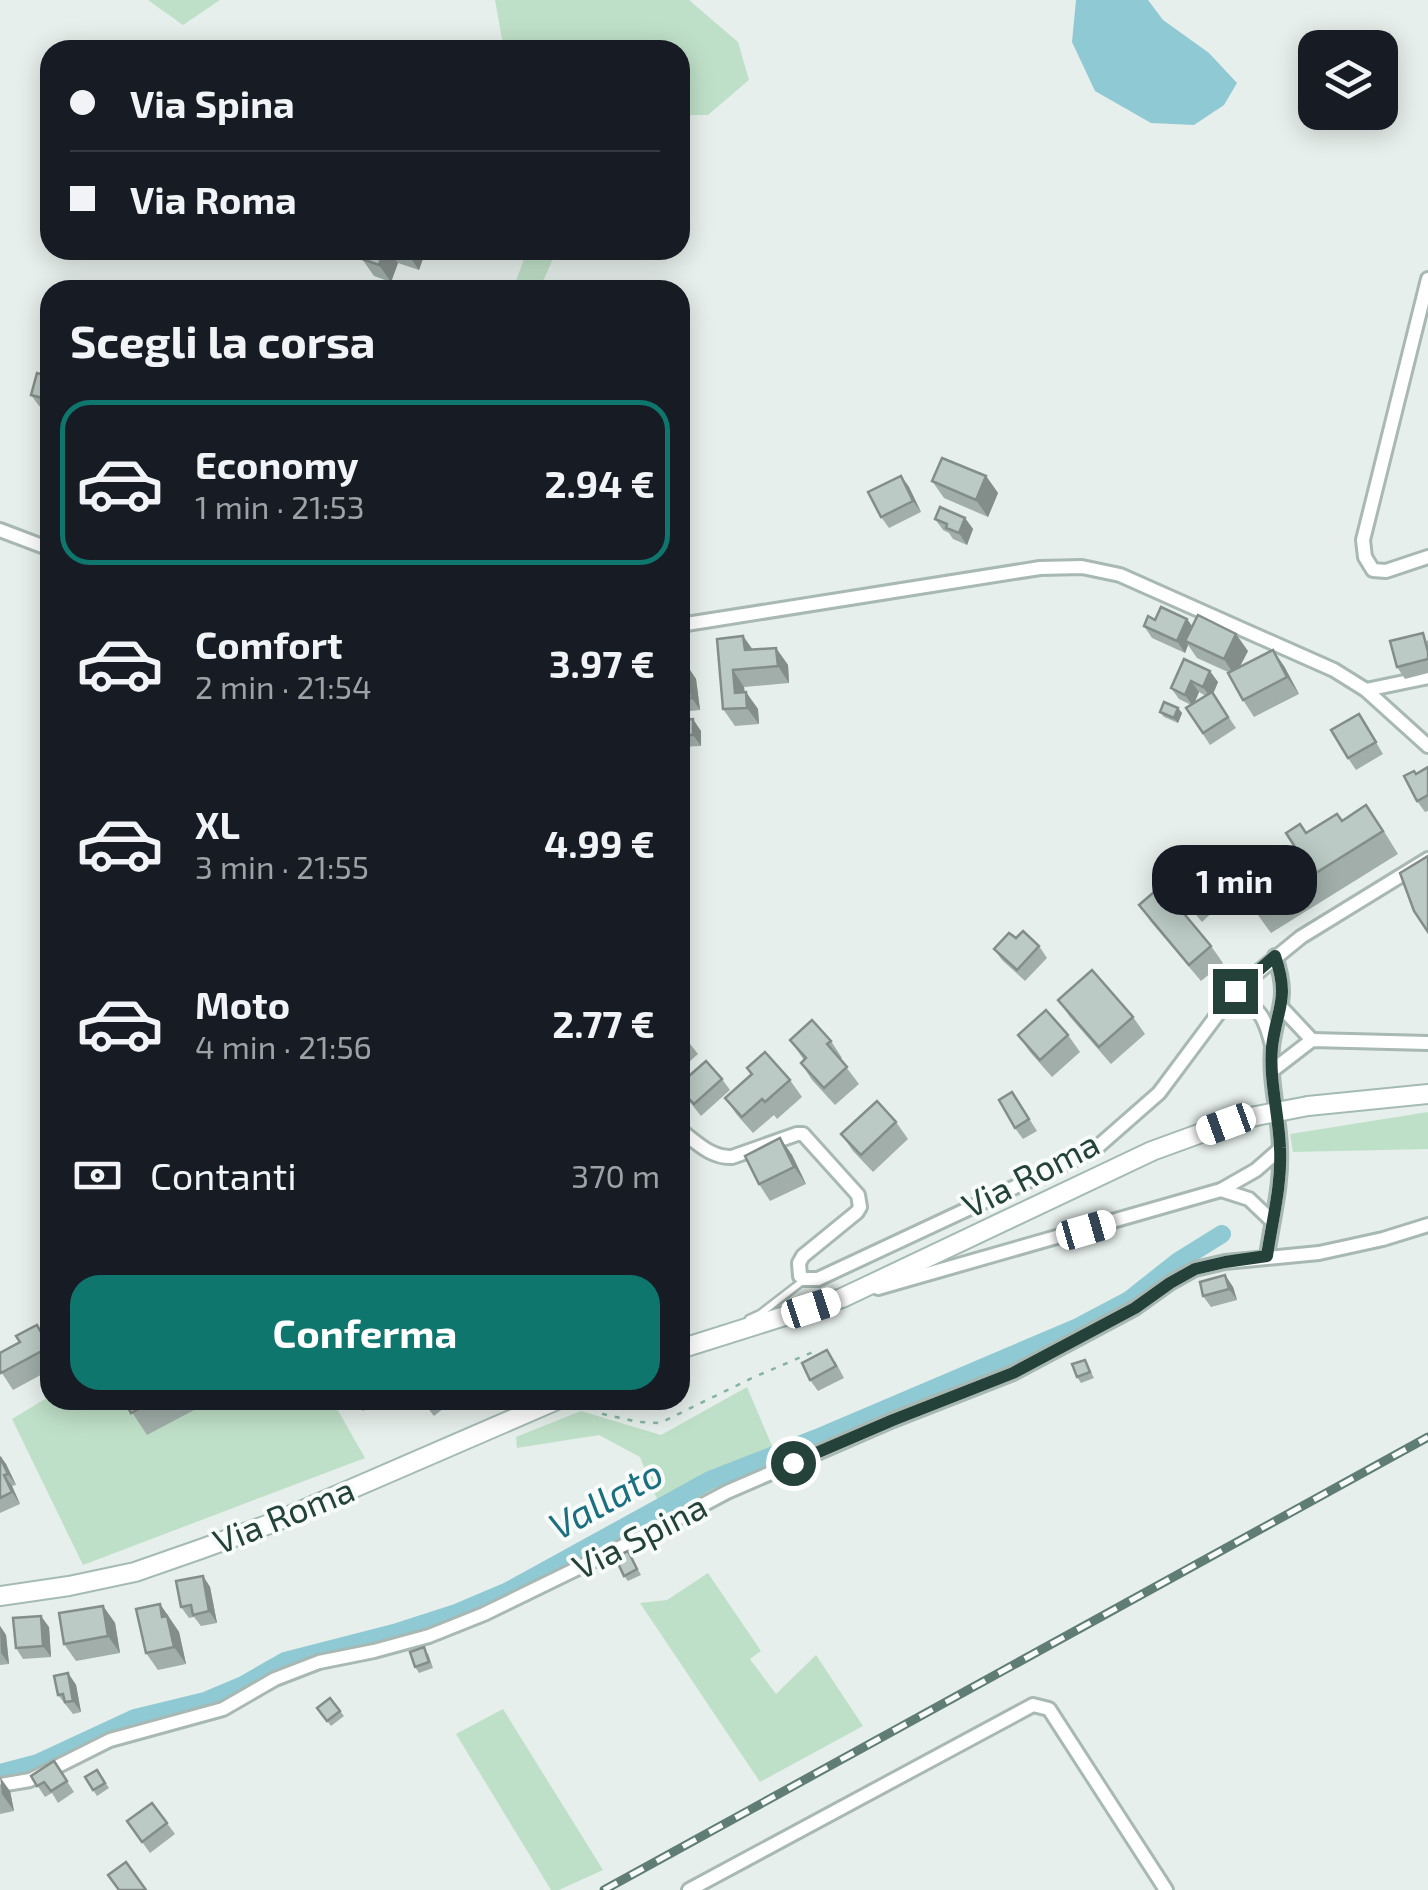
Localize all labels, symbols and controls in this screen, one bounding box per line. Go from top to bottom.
map controls [1298,30,1398,130]
button: layers [1298,30,1398,130]
text: Via Spina [130,80,295,126]
text: Via Roma [130,176,297,222]
text: Scegli la corsa [70,313,375,367]
icon: car [75,438,165,528]
text: Economy [195,441,359,487]
text: 2.94 € [544,460,655,506]
text: 1 min · 21:53 [195,487,364,525]
icon: car [75,618,165,708]
text: Comfort [195,621,343,667]
text: 3.97 € [549,640,655,686]
text: 2 min · 21:54 [195,667,372,705]
icon: car [75,798,165,888]
text: XL [195,801,240,847]
text: 4.99 € [544,820,655,866]
callout: 1 min [1152,846,1318,916]
text: 3 min · 21:55 [195,847,369,885]
text: 1 min [1196,861,1273,899]
route end [1213,969,1258,1014]
icon: car [75,978,165,1068]
text: Moto [195,981,290,1027]
text: 2.77 € [552,1000,655,1046]
text: 4 min · 21:56 [195,1027,372,1065]
car [1193,1100,1259,1148]
street label: Via Roma [955,1121,1106,1226]
icon: cash [70,1148,125,1203]
text: Contanti [150,1152,297,1198]
text: 370 m [571,1156,660,1194]
car [1053,1207,1119,1253]
button: Conferma [70,1275,660,1390]
car [778,1284,844,1332]
route start [771,1441,816,1486]
water label: Vallato [540,1448,670,1548]
street label: Via Roma [207,1467,360,1561]
street label: Via Spina [565,1484,713,1587]

